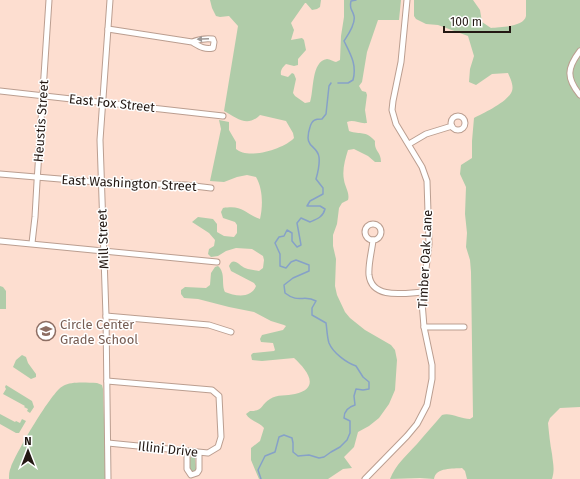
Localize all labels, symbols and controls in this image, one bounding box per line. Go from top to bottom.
scale bar [444,8,510,34]
text: 100 m [450,15,482,29]
one-way arrow [197,36,210,43]
street label: Heustis Street [31,79,51,163]
street label: East Fox Street [68,91,156,115]
street label: East Washington Street [61,172,197,194]
street label: Mill Street [94,208,112,269]
street label: Timber Oak Lane [415,209,435,309]
place label: Circle Center Grade School [60,317,138,347]
school or university icon: Circle Center Grade School [35,320,57,342]
north arrow [8,431,48,471]
text: N [24,435,32,448]
street label: Illini Drive [137,438,199,460]

